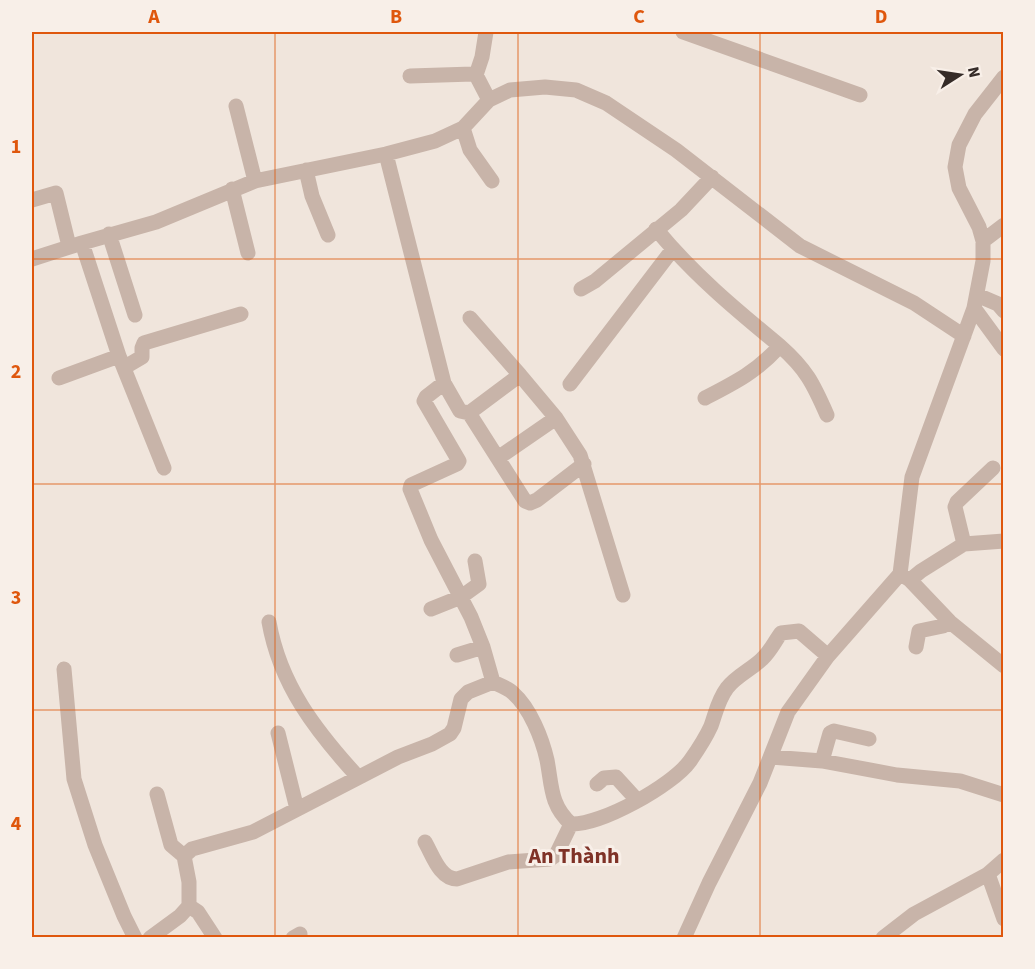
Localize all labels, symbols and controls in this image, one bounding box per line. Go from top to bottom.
text: A [147,3,160,31]
text: B [390,3,402,31]
text: C [633,3,645,31]
text: D [875,3,887,31]
north arrow [930,45,990,105]
text: N [962,65,986,80]
text: 1 [11,133,21,161]
text: 2 [11,358,21,386]
text: 3 [11,584,21,612]
text: 4 [11,810,22,838]
district label: An Thành [527,840,620,872]

